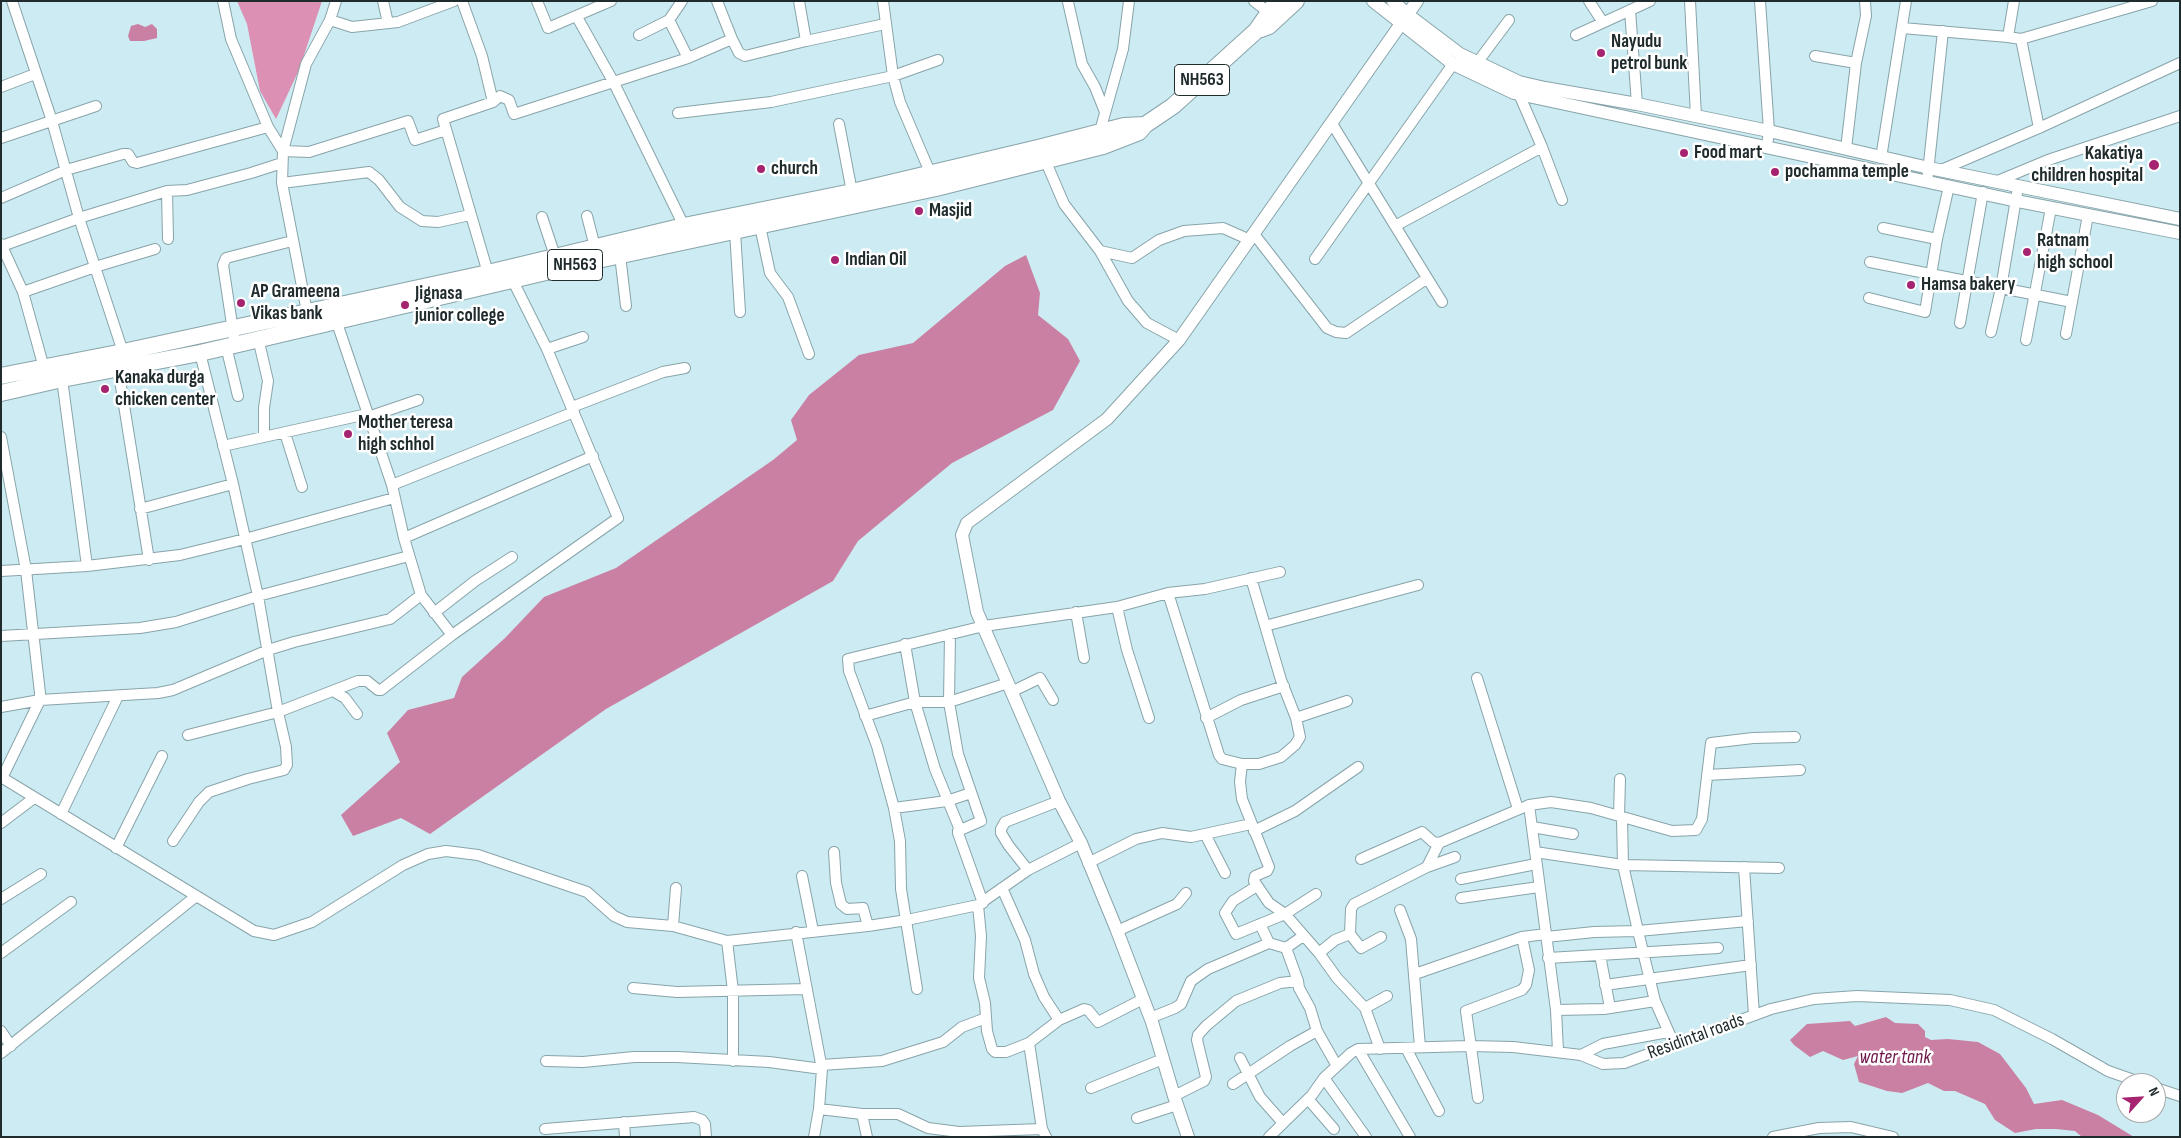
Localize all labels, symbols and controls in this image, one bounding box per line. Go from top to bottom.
place label: Nayudu petrol bunk [1611,31,1687,75]
marker: Nayudu petrol bunk [1595,47,1607,59]
road number: NH563 [1174,64,1230,96]
place label: Food mart [1694,142,1762,164]
place label: Kakatiya children hospital [2031,143,2143,187]
marker: Food mart [1678,147,1690,159]
place label: church [771,158,818,180]
marker: Kakatiya children hospital [2147,158,2161,172]
place label: pochamma temple [1785,161,1909,183]
marker: church [755,163,767,175]
marker: pochamma temple [1769,166,1781,178]
place label: Masjid [929,200,972,222]
marker: Masjid [913,205,925,217]
place label: Ratnam high school [2037,230,2113,274]
marker: Ratnam high school [2021,246,2033,258]
place label: Indian Oil [845,249,907,271]
road number: NH563 [548,250,602,280]
marker: Indian Oil [829,254,841,266]
place label: Hamsa bakery [1921,274,2015,296]
marker: Hamsa bakery [1905,279,1917,291]
place label: AP Grameena Vikas bank [251,281,340,325]
place label: Jignasa junior college [415,283,505,327]
marker: AP Grameena Vikas bank [235,297,247,309]
marker: Jignasa junior college [399,299,411,311]
place label: Kanaka durga chicken center [115,367,215,411]
marker: Kanaka durga chicken center [99,383,111,395]
place label: Mother teresa high schhol [358,412,453,456]
marker: Mother teresa high schhol [342,428,354,440]
street label: Residintal roads [1645,1009,1747,1065]
water label: water tank [1859,1046,1931,1070]
north arrow [2116,1073,2166,1123]
text: N [2145,1085,2163,1099]

